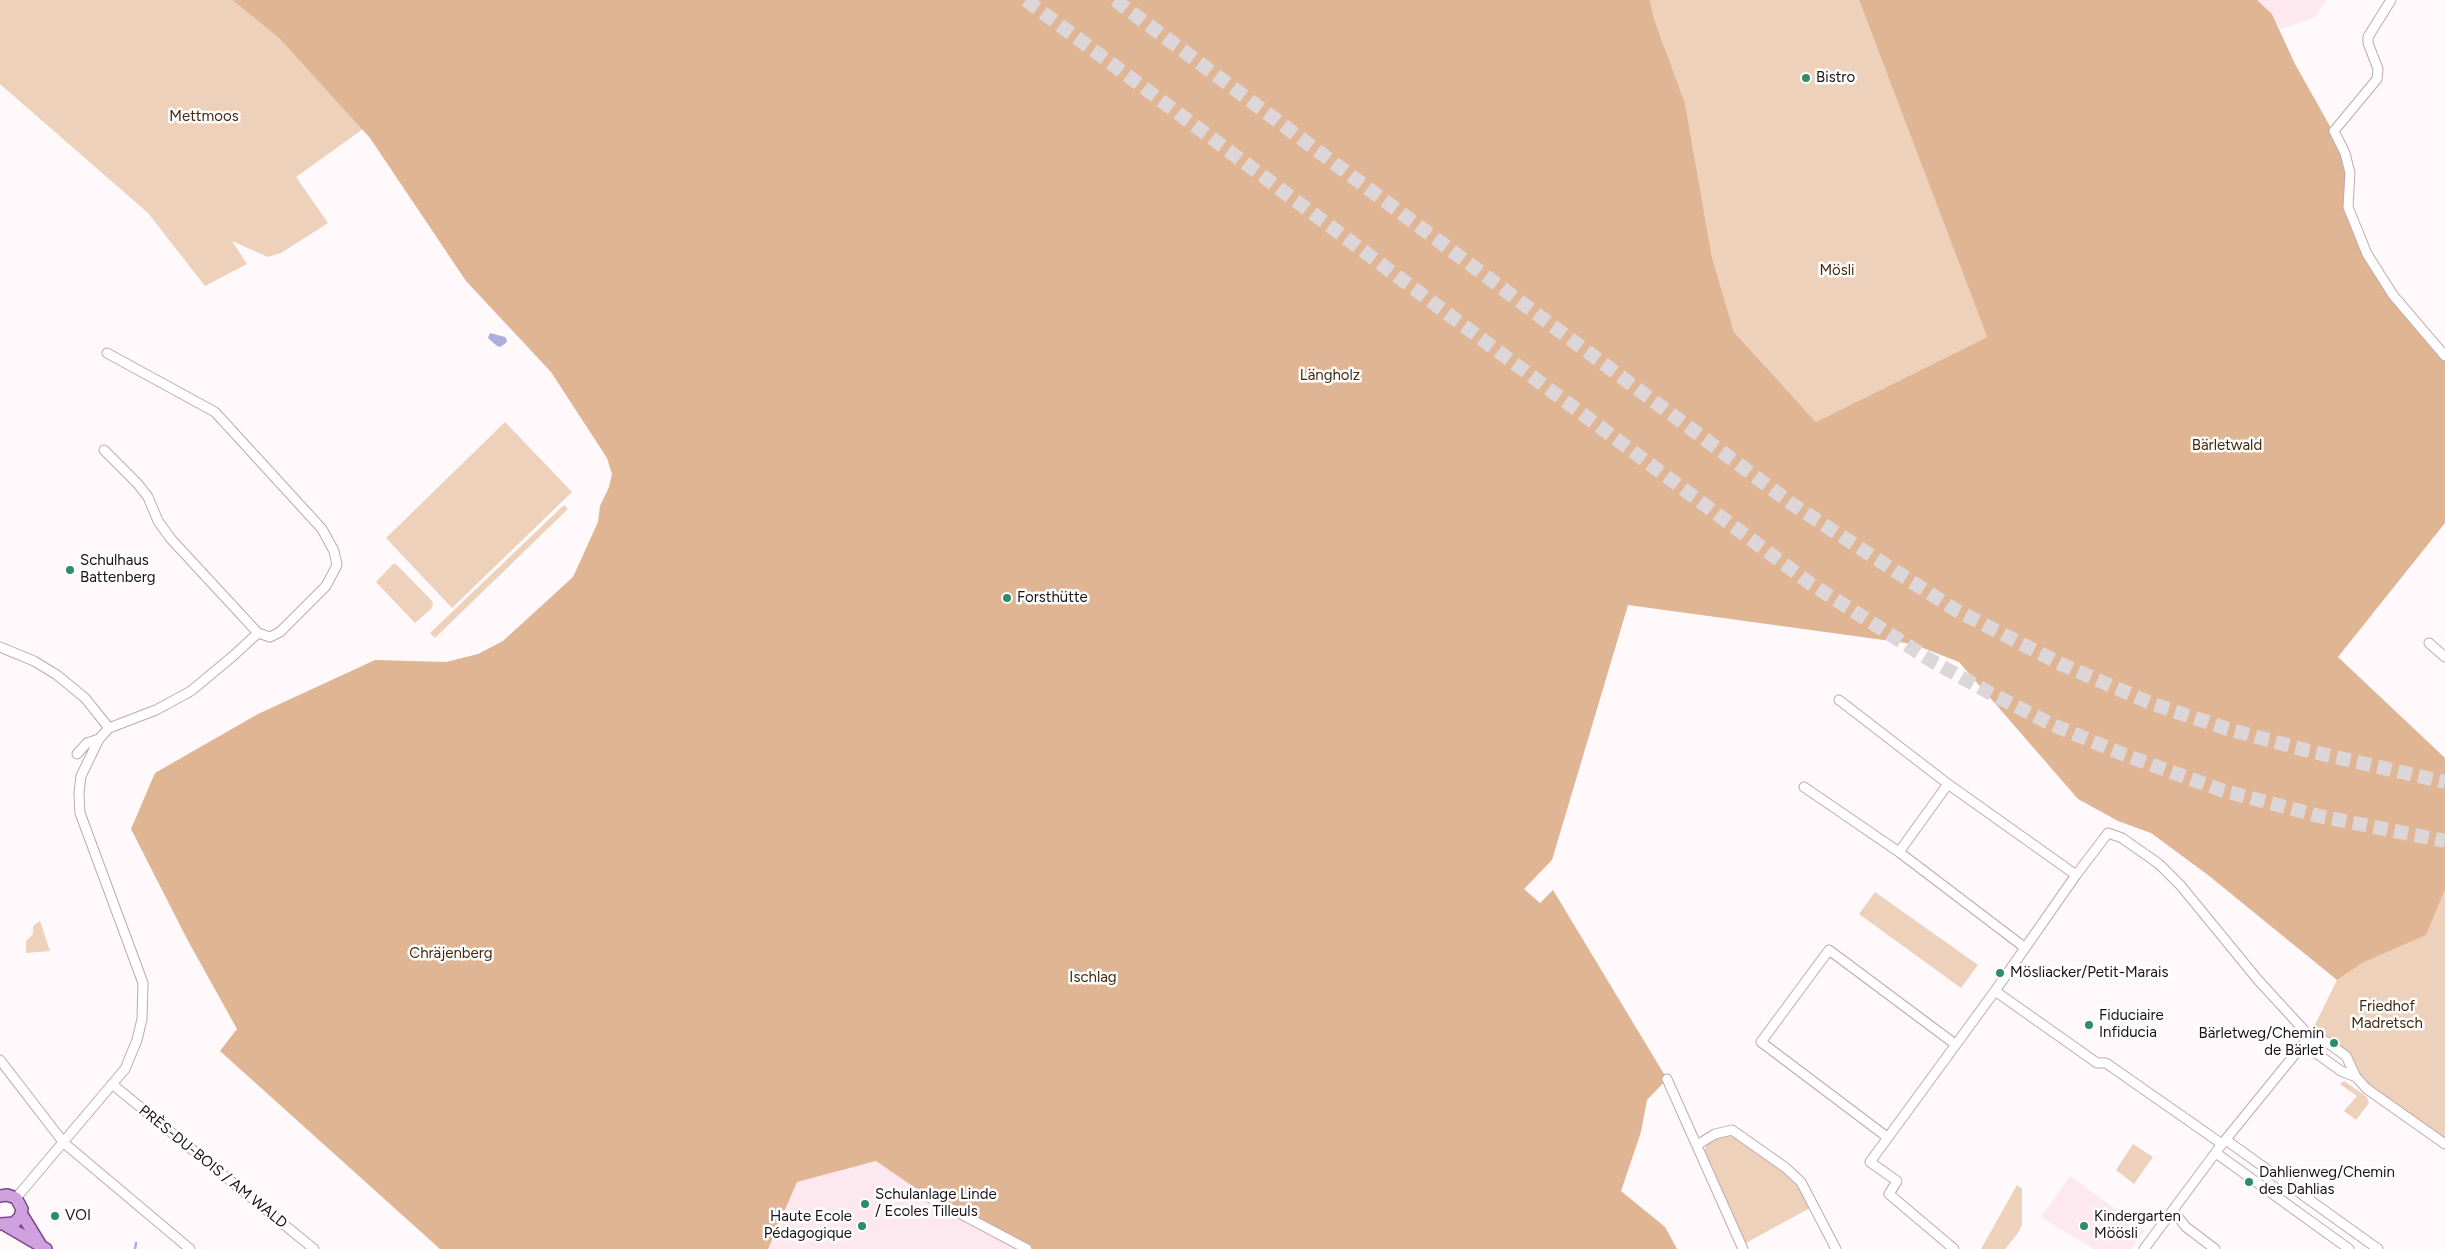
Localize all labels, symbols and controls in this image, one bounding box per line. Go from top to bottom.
place label: Bistro [1816,69,1855,87]
marker: Bistro [1800,72,1812,84]
park label: Mettmoos [169,108,239,126]
park label: Mösli [1819,262,1855,280]
park label: Längholz [1300,367,1360,385]
park label: Bärletwald [2192,437,2262,455]
place label: Schulhaus Battenberg [80,552,156,587]
marker: Schulhaus Battenberg [64,564,76,576]
place label: Forsthütte [1017,589,1088,607]
marker: Forsthütte [1001,592,1013,604]
park label: Chräjenberg [409,945,493,963]
place label: Mösliacker/Petit-Marais [2010,964,2168,982]
marker: Mösliacker/Petit-Marais [1994,967,2006,979]
park label: Ischlag [1069,969,1117,987]
park label: Friedhof Madretsch [2351,998,2423,1033]
place label: Fiduciaire Infiducia [2099,1007,2164,1042]
marker: Fiduciaire Infiducia [2083,1019,2095,1031]
place label: Bärletweg/Chemin de Bärlet [2199,1025,2324,1060]
marker: Bärletweg/Chemin de Bärlet [2328,1037,2340,1049]
street label: PRÈS-DU-BOIS / AM WALD [135,1102,291,1232]
place label: Dahlienweg/Chemin des Dahlias [2259,1164,2395,1199]
marker: Dahlienweg/Chemin des Dahlias [2243,1176,2255,1188]
place label: Schulanlage Linde / Ecoles Tilleuls [875,1186,997,1221]
marker: Schulanlage Linde / Ecoles Tilleuls [859,1198,871,1210]
place label: VOI [65,1207,91,1225]
place label: Haute Ecole Pédagogique [764,1208,852,1243]
place label: Kindergarten Möösli [2094,1208,2181,1243]
marker: VOI [49,1210,61,1222]
marker: Haute Ecole Pédagogique [856,1220,868,1232]
marker: Kindergarten Möösli [2078,1220,2090,1232]

